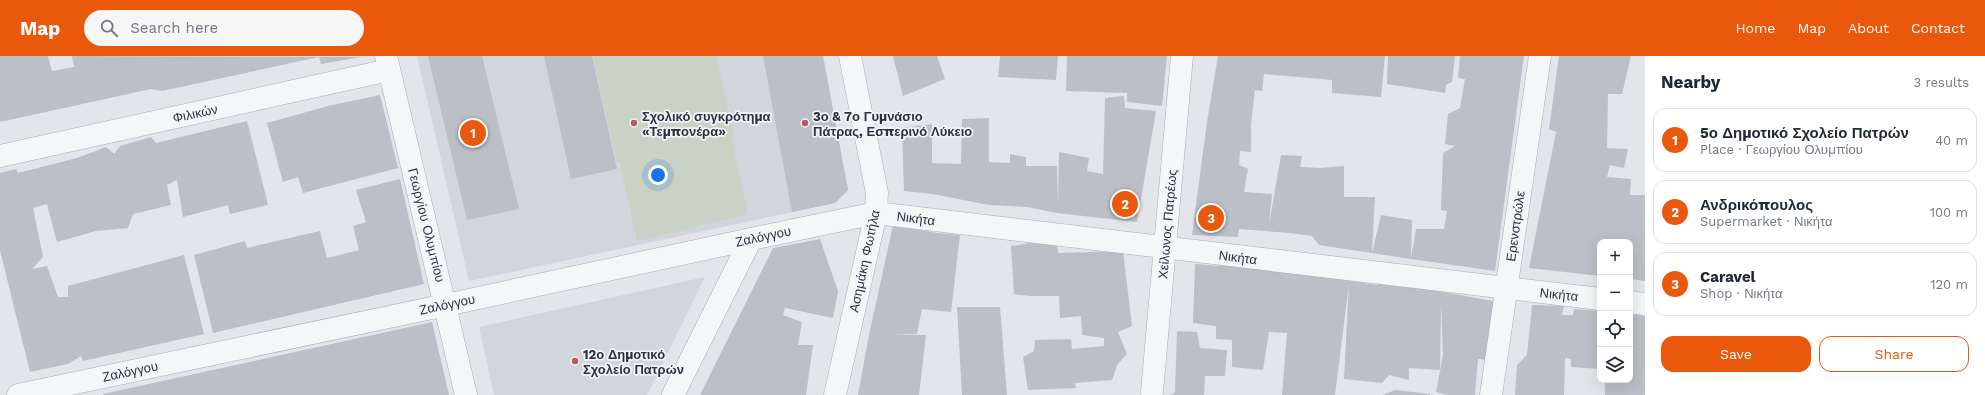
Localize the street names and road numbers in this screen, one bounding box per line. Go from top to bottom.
street label: Φιλικών [171,101,219,126]
street label: Γεωργίου Ολυμπίου [405,167,448,284]
street label: Χείλωνος Πατρέως [1155,169,1180,279]
street label: Ερενστρώλε [1503,190,1528,262]
street label: Ασημάκη Φωτήλα [846,208,883,314]
street label: Νικήτα [896,209,936,228]
street label: Ζαλόγγου [734,223,792,250]
street label: Νικήτα [1218,248,1258,267]
street label: Νικήτα [1539,285,1579,304]
street label: Ζαλόγγου [418,291,476,318]
street label: Ζαλόγγου [101,358,159,385]

